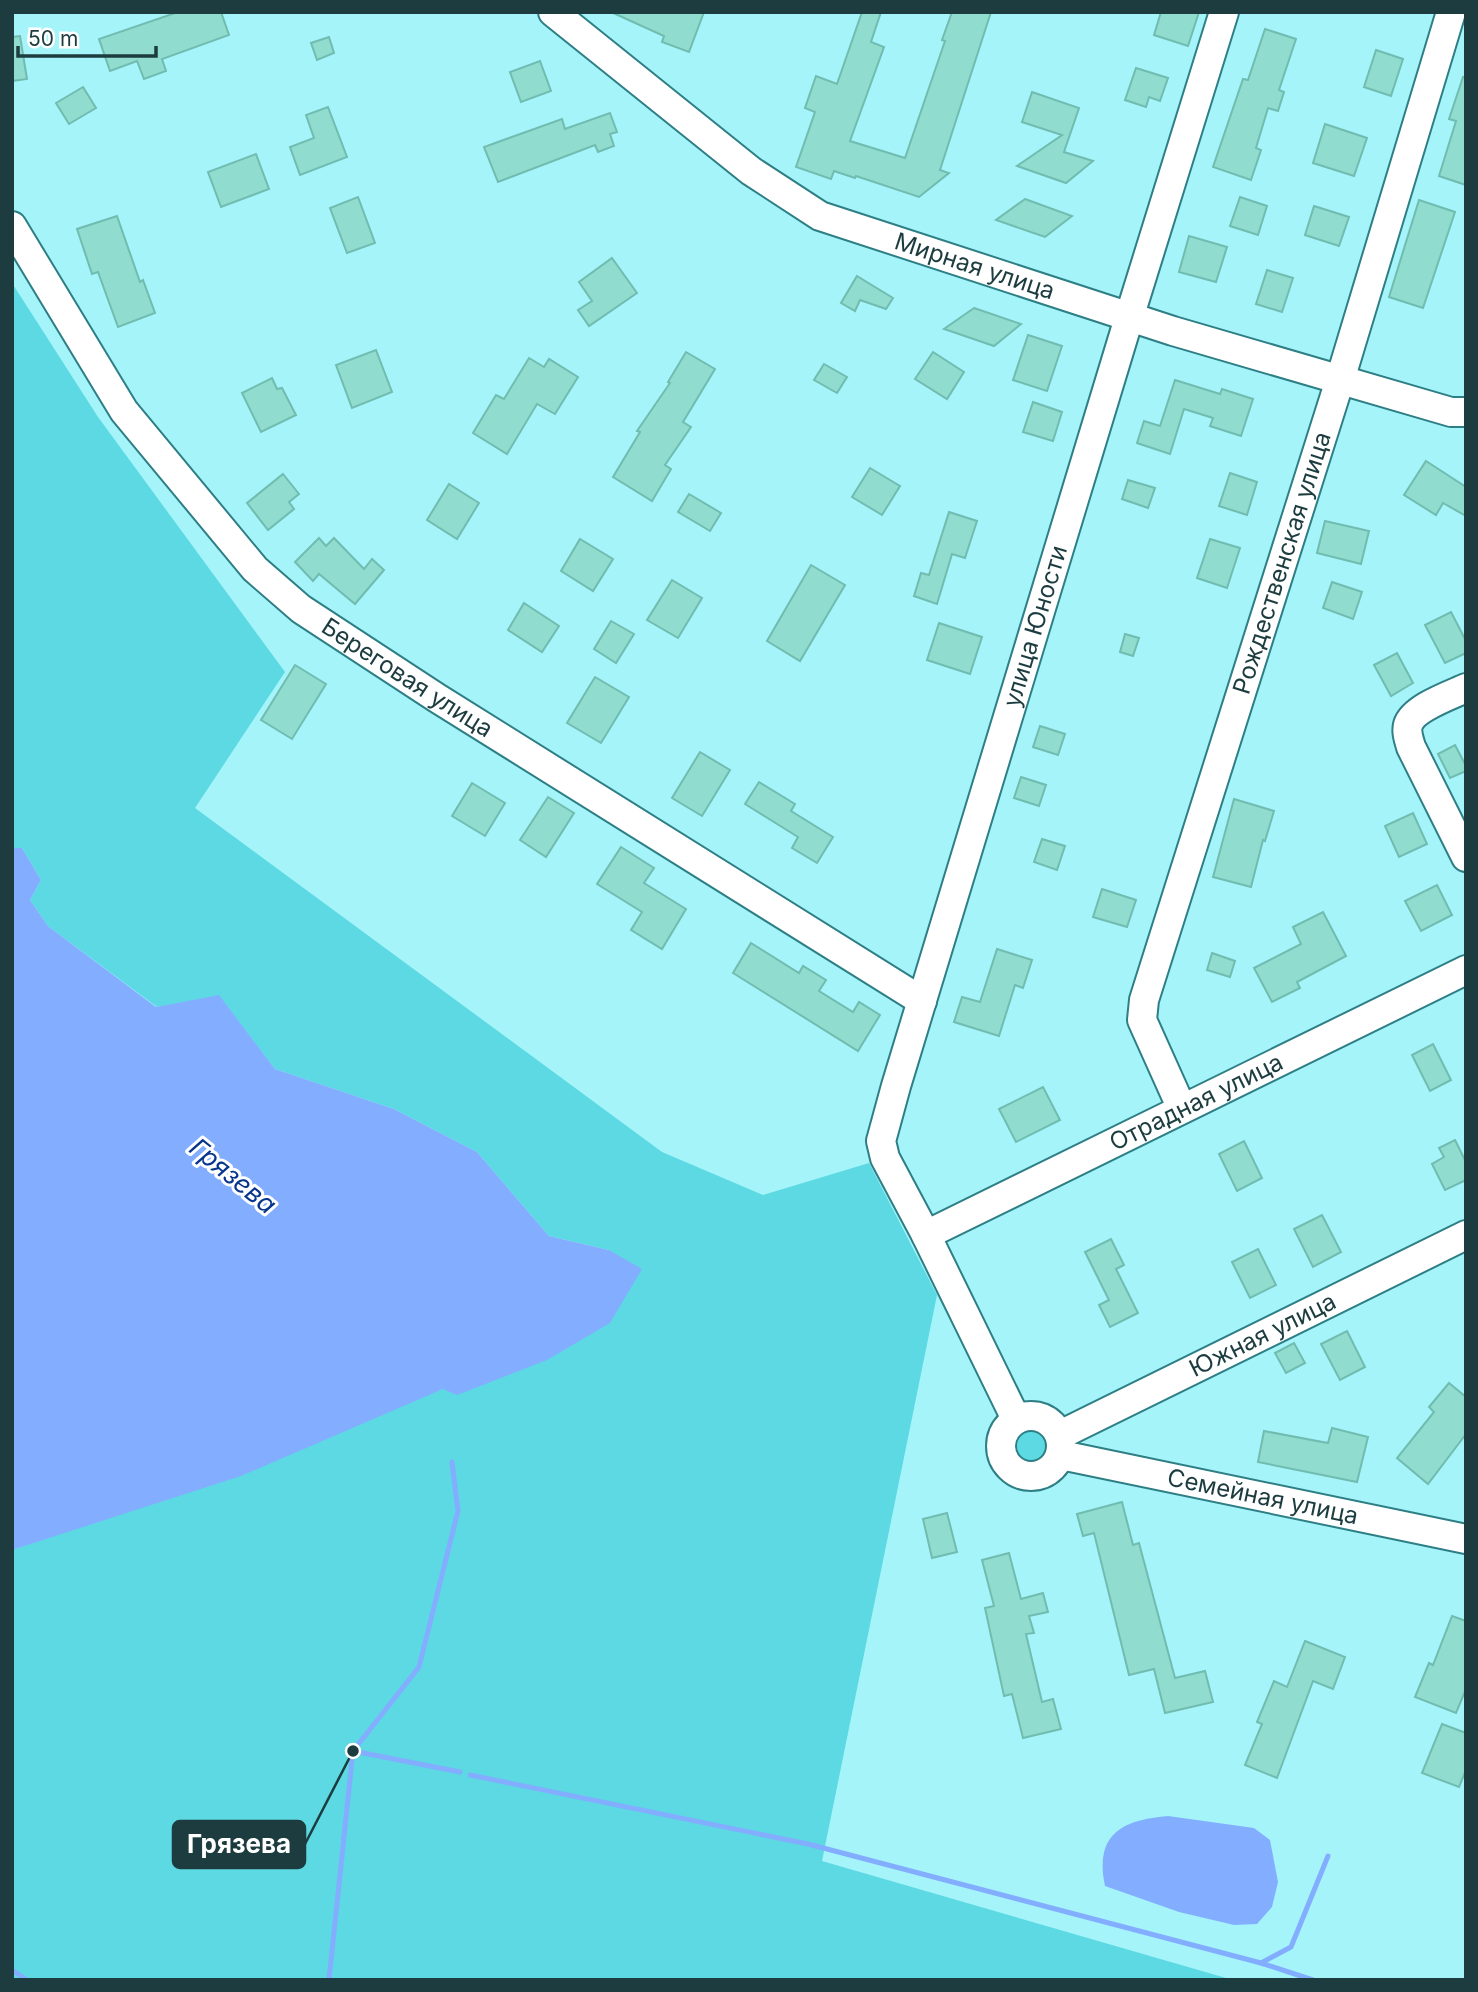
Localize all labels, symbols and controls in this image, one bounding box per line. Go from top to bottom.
scale bar [18,14,156,58]
text: 50 m [28,26,78,51]
street label: Мирная улица [891,226,1059,306]
street label: Рождественская улица [1227,428,1337,697]
street label: улица Юности [997,542,1073,710]
street label: Береговая улица [316,612,498,743]
street label: Отрадная улица [1105,1047,1287,1157]
water label: Грязева [184,1131,283,1220]
street label: Южная улица [1184,1286,1341,1383]
street label: Семейная улица [1165,1462,1361,1530]
callout: Грязева [173,1821,305,1868]
text: Грязева [187,1828,291,1859]

